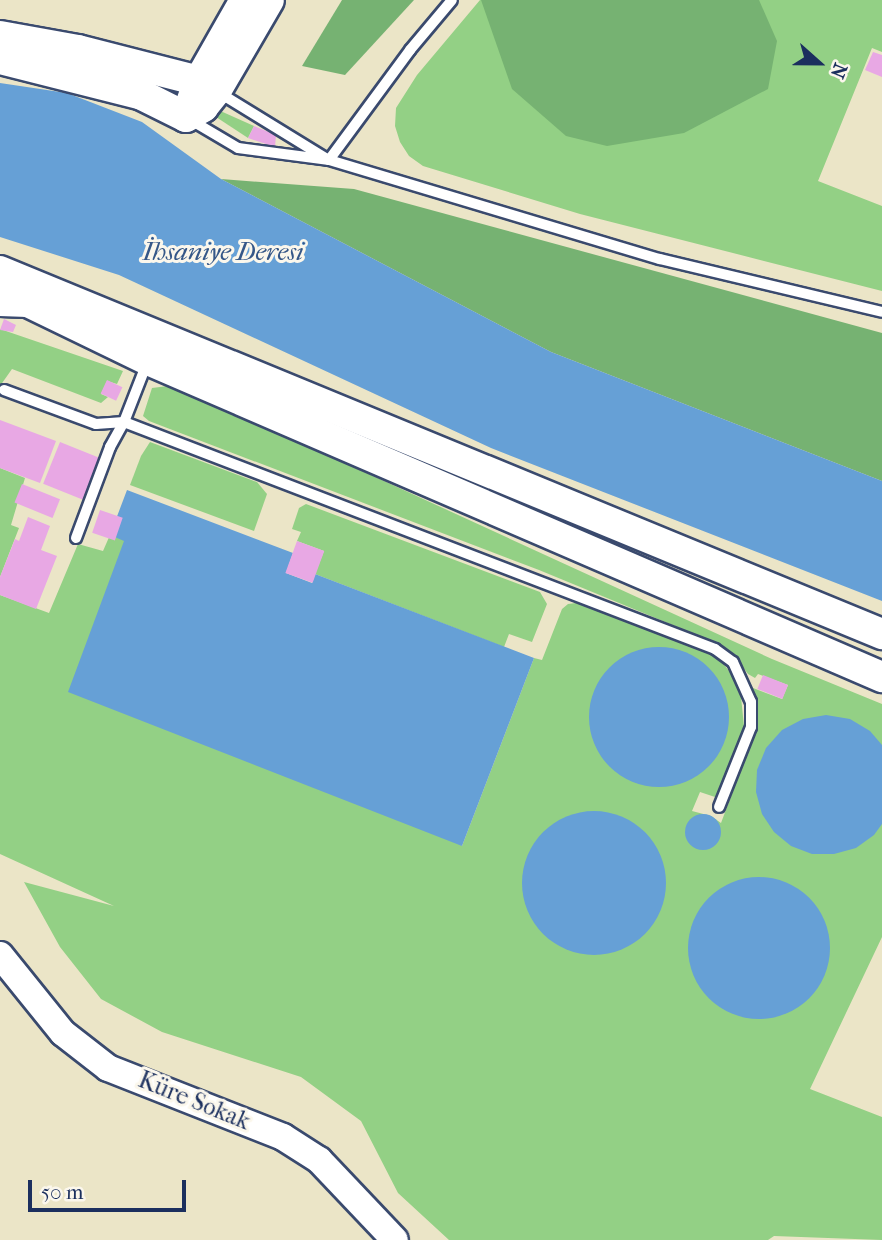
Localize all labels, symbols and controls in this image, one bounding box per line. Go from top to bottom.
north arrow [784,28,854,98]
text: N [826,60,851,81]
water label: İhsaniye Deresi [143,236,303,268]
street label: Küre Sokak [134,1066,254,1136]
scale bar [32,1166,189,1210]
text: 50 m [41,1180,84,1204]

